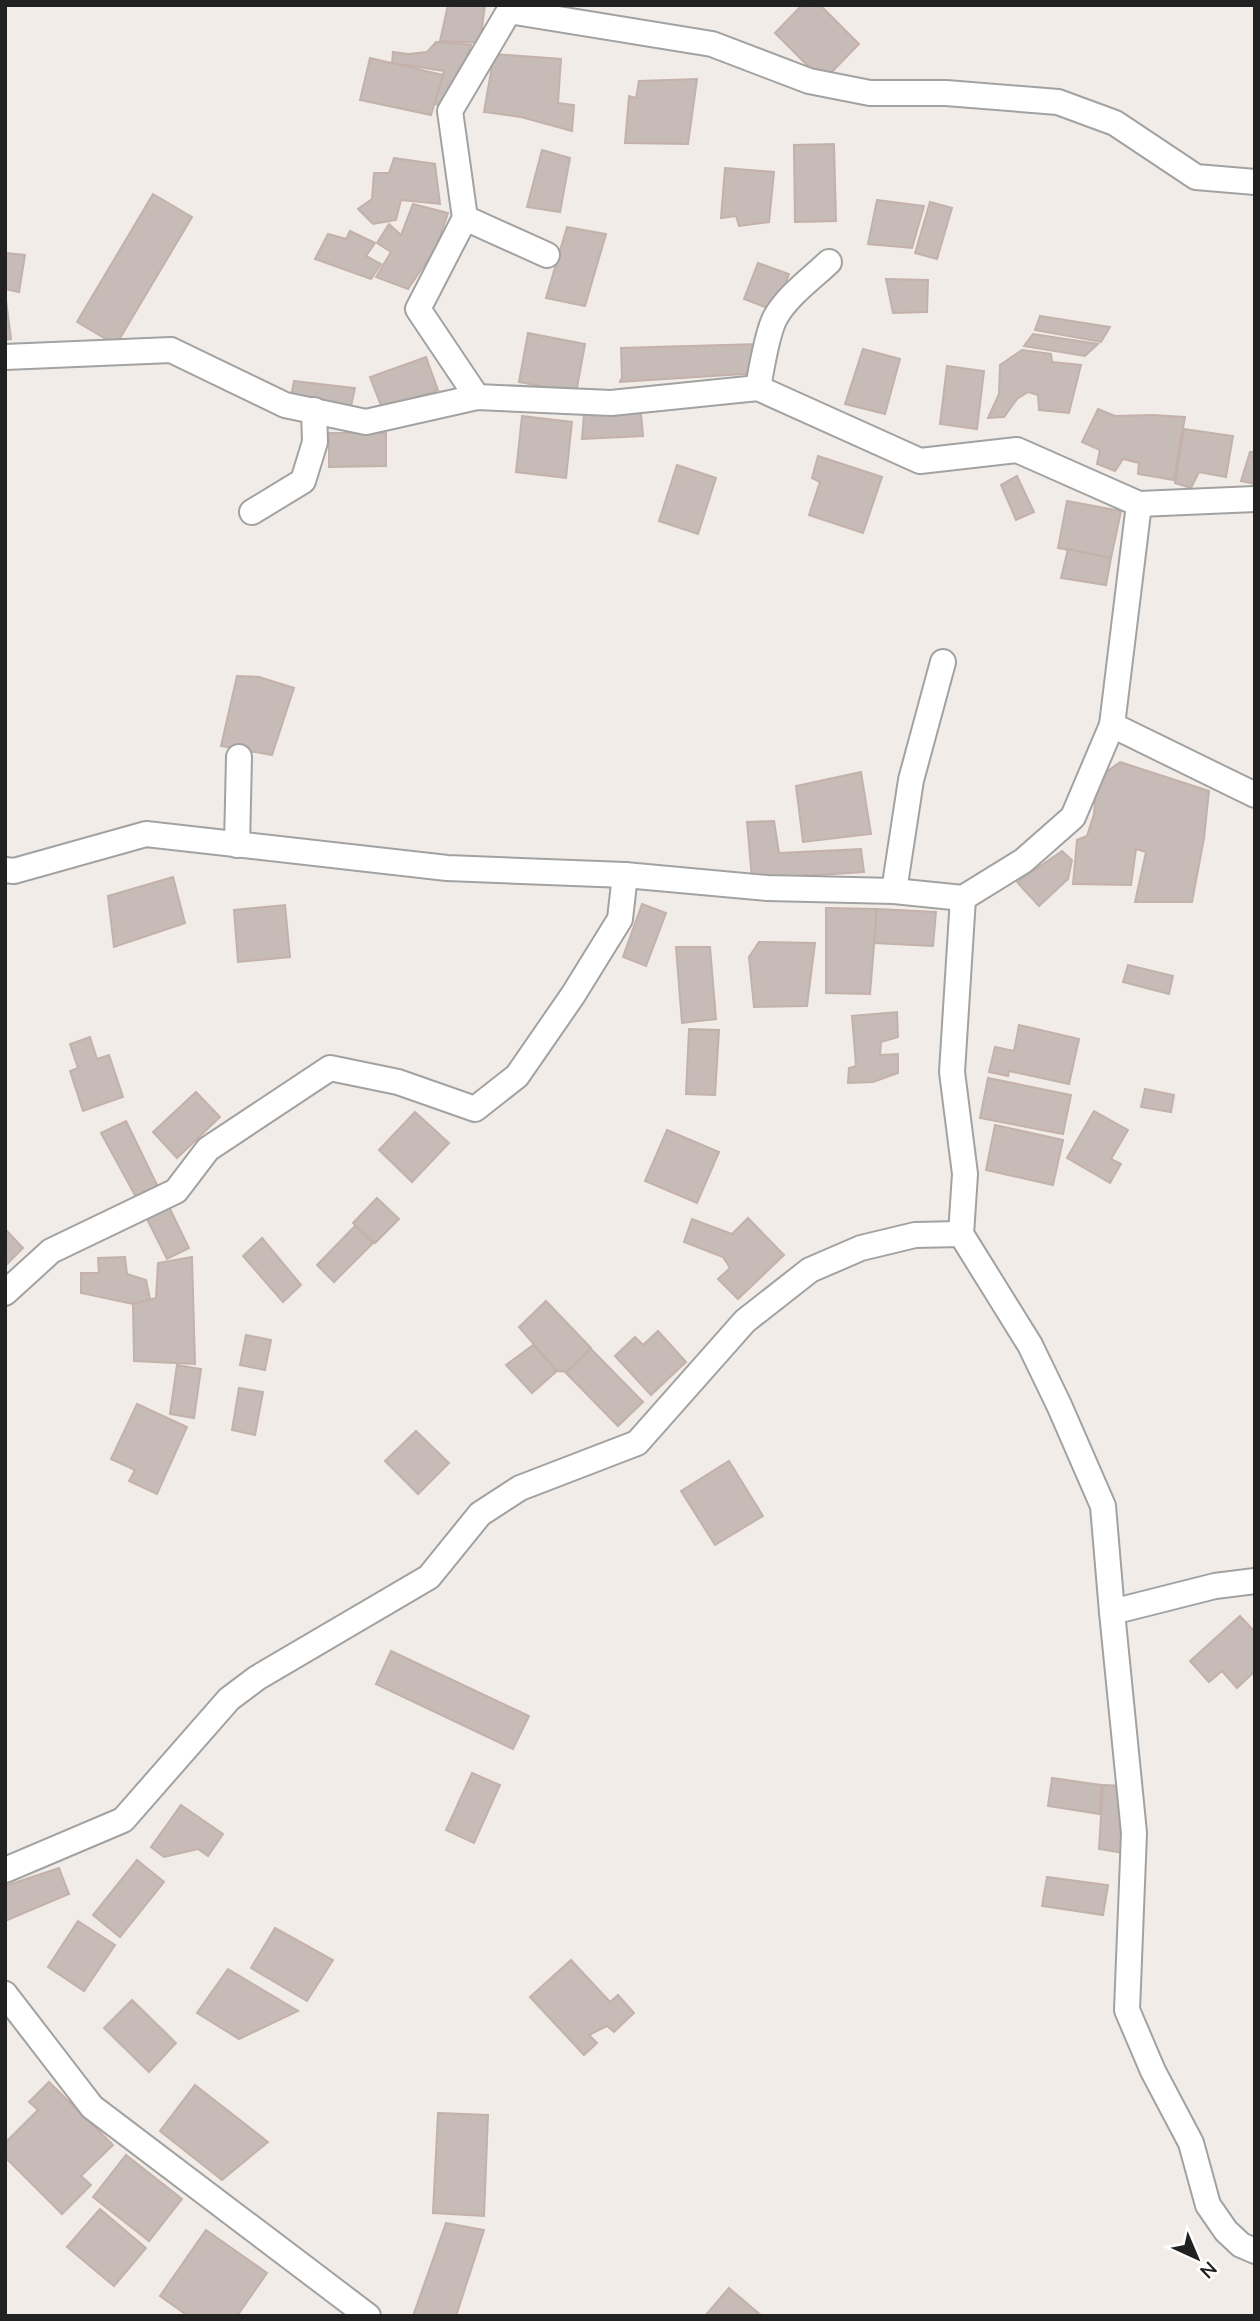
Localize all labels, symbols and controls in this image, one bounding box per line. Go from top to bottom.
north arrow [1162,2223,1232,2293]
text: N [1195,2257,1222,2284]

